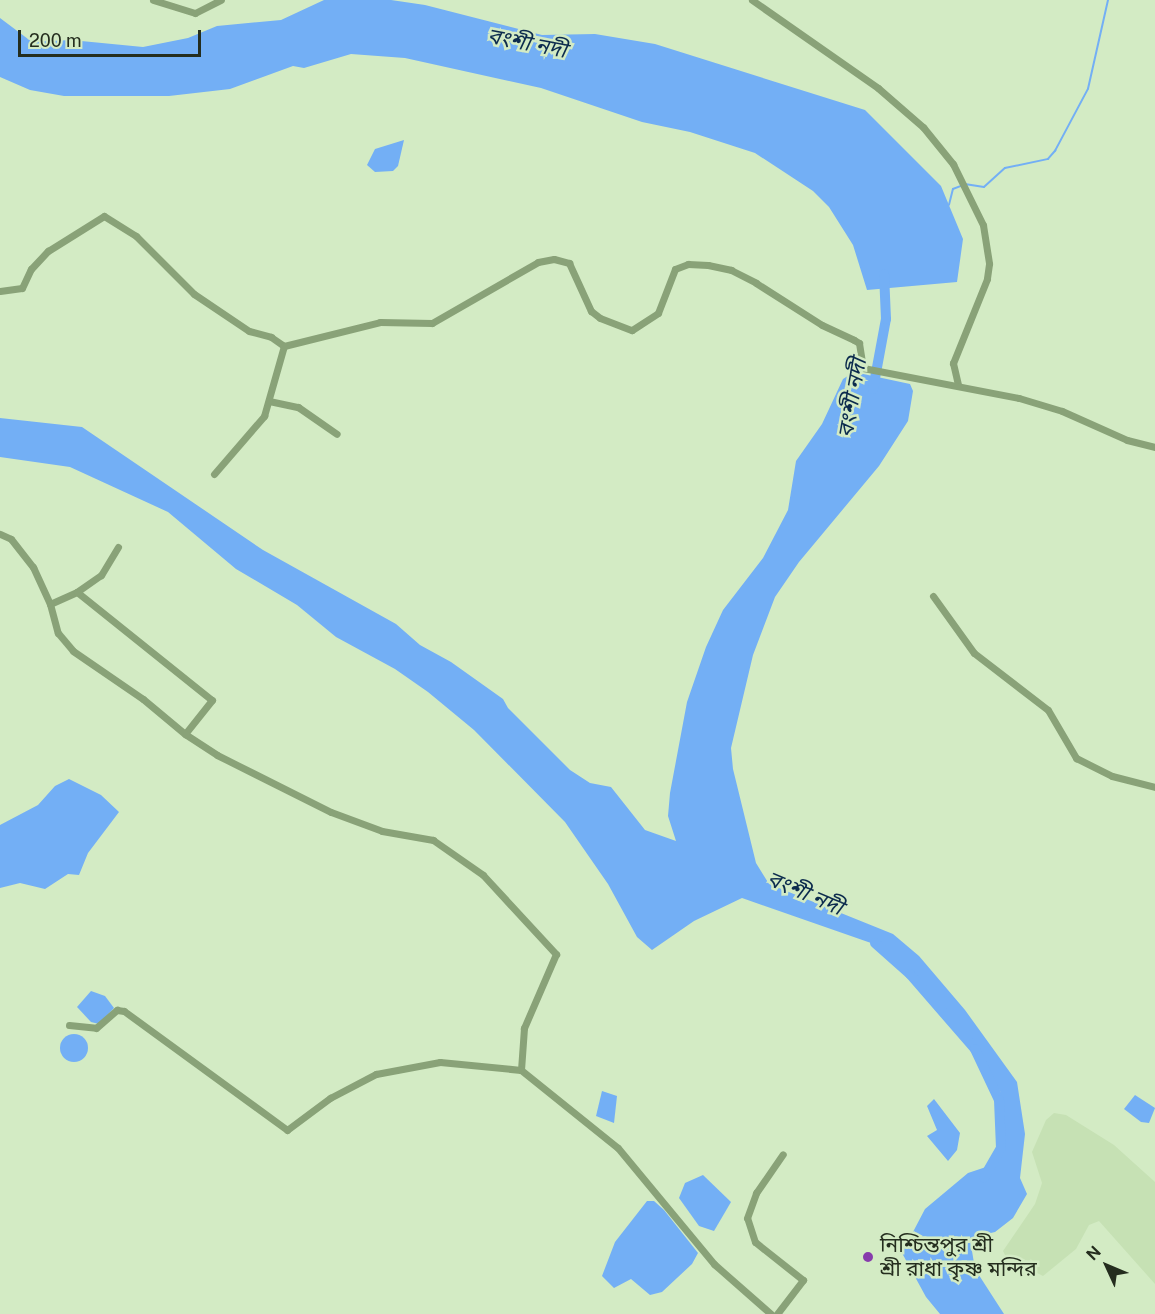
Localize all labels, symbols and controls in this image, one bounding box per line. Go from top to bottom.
scale bar [21,18,204,56]
water label: বংশী নদী [485,22,569,64]
text: 200 m [29,30,82,51]
water label: বংশী নদী [832,356,872,440]
water label: বংশী নদী [763,865,847,921]
place label: নিশ্চিন্তপুর শ্রী শ্রী রাধা কৃষ্ণ মন্দির [880,1232,1037,1282]
north arrow [1077,1236,1137,1296]
text: N [1083,1242,1105,1264]
marker: নিশ্চিন্তপুর শ্রী শ্রী রাধা কৃষ্ণ মন্দির [861,1250,875,1264]

